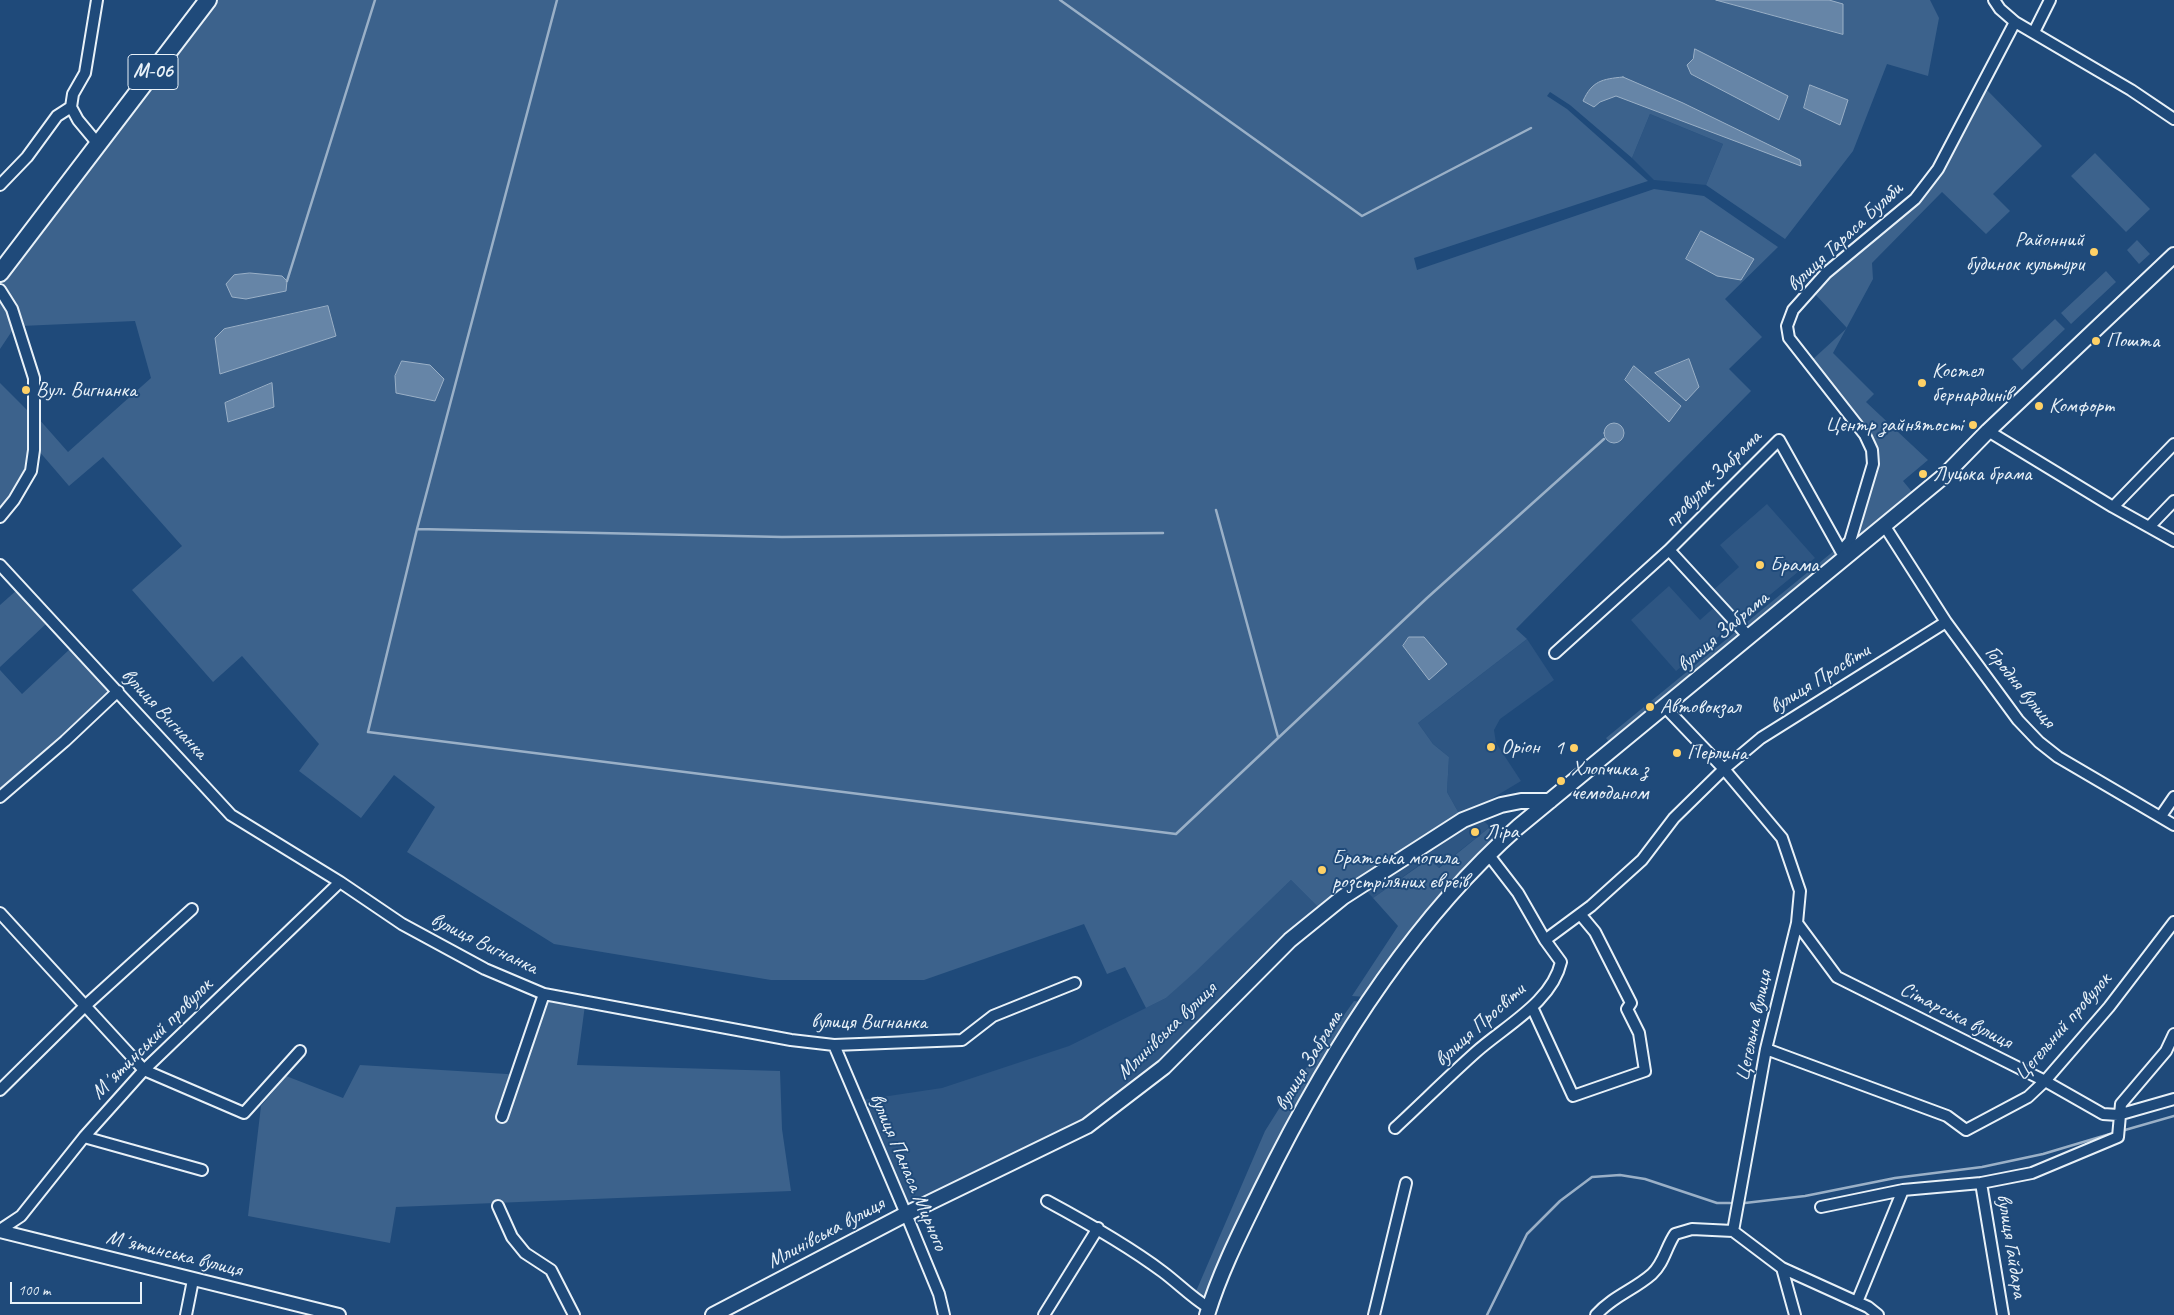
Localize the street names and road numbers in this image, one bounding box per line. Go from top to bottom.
road number: М-06 [128,54,178,90]
street label: вулиця Тараса Бульби [1782,177,1908,297]
street label: провулок Забрама [1659,425,1767,533]
street label: вулиця Забрама [1672,586,1774,678]
street label: вулиця Просвіти [1765,638,1875,720]
street label: Городня вулиця [1979,641,2061,733]
street label: вулиця Вигнанка [115,663,213,765]
street label: вулиця Вигнанка [426,907,542,981]
street label: Цегельна вулиця [1730,968,1778,1084]
street label: Цегельний провулок [2009,968,2117,1086]
street label: Мʼятинський провулок [86,973,218,1105]
street label: Млинівська вулиця [1112,977,1222,1085]
street label: Сітарська вулиця [1896,977,2016,1055]
street label: вулиця Просвіти [1429,978,1531,1072]
street label: вулиця Забрама [1269,1006,1349,1116]
street label: вулиця Вигнанка [811,1009,927,1035]
street label: вулиця Панаса Мирного [863,1089,953,1255]
street label: Млинівська вулиця [763,1192,889,1274]
street label: вулиця Гайдара [1990,1192,2032,1300]
street label: Мʼятинська вулиця [103,1225,245,1283]

